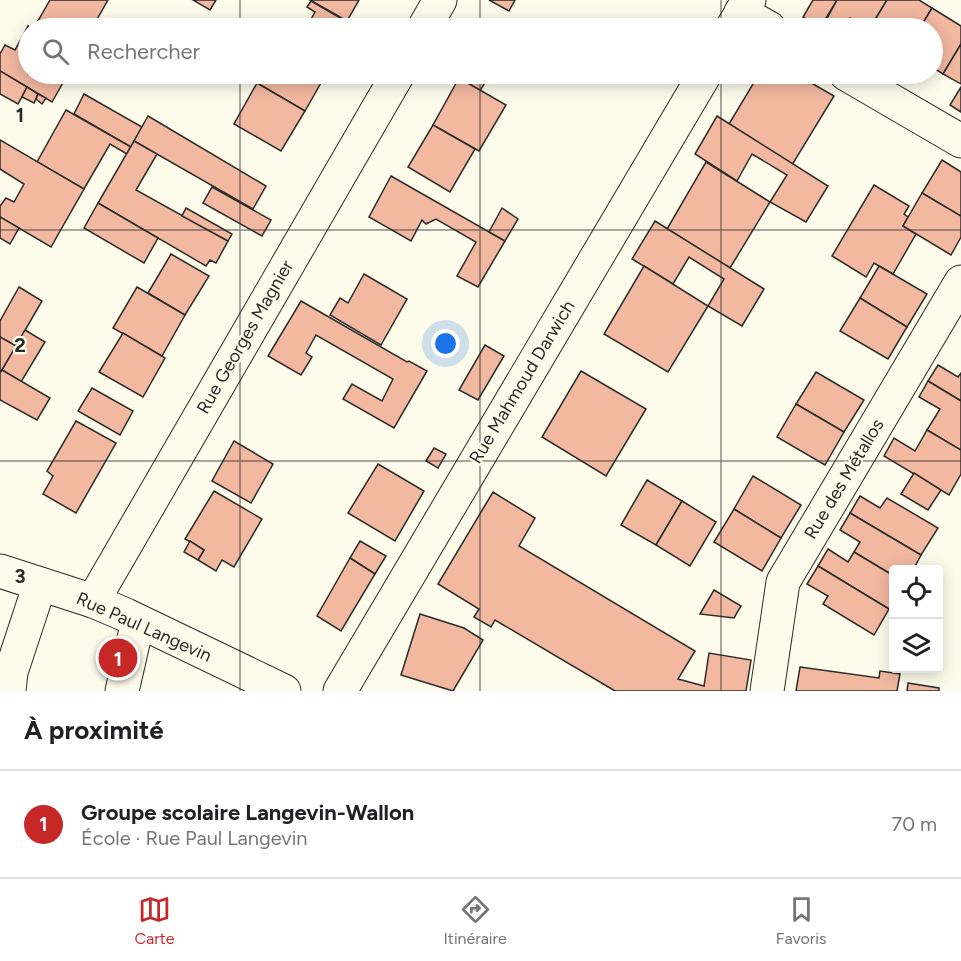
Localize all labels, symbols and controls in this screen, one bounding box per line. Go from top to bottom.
search box [18,18,943,84]
icon: search [39,35,72,68]
text: Rechercher [87,38,200,65]
text: 1 [16,103,24,127]
street label: Rue Georges Magnier [192,256,298,418]
street label: Rue Mahmoud Darwich [465,296,579,468]
your location [431,329,460,358]
text: 2 [14,333,26,357]
street label: Rue des Métallos [799,415,889,543]
text: 3 [14,564,26,588]
map controls [889,565,943,673]
button: locate [889,565,943,619]
street label: Rue Paul Langevin [73,587,215,667]
button: layers [889,619,943,673]
pin: 1 [98,636,138,680]
text: À proximité [24,714,164,746]
text: Groupe scolaire Langevin-Wallon [81,799,414,826]
text: 1 [39,812,48,836]
text: 70 m [891,812,937,836]
text: École · Rue Paul Langevin [81,826,308,850]
tab: Carte [135,893,174,948]
tab: Itinéraire [444,893,507,948]
tab: Favoris [776,893,826,948]

